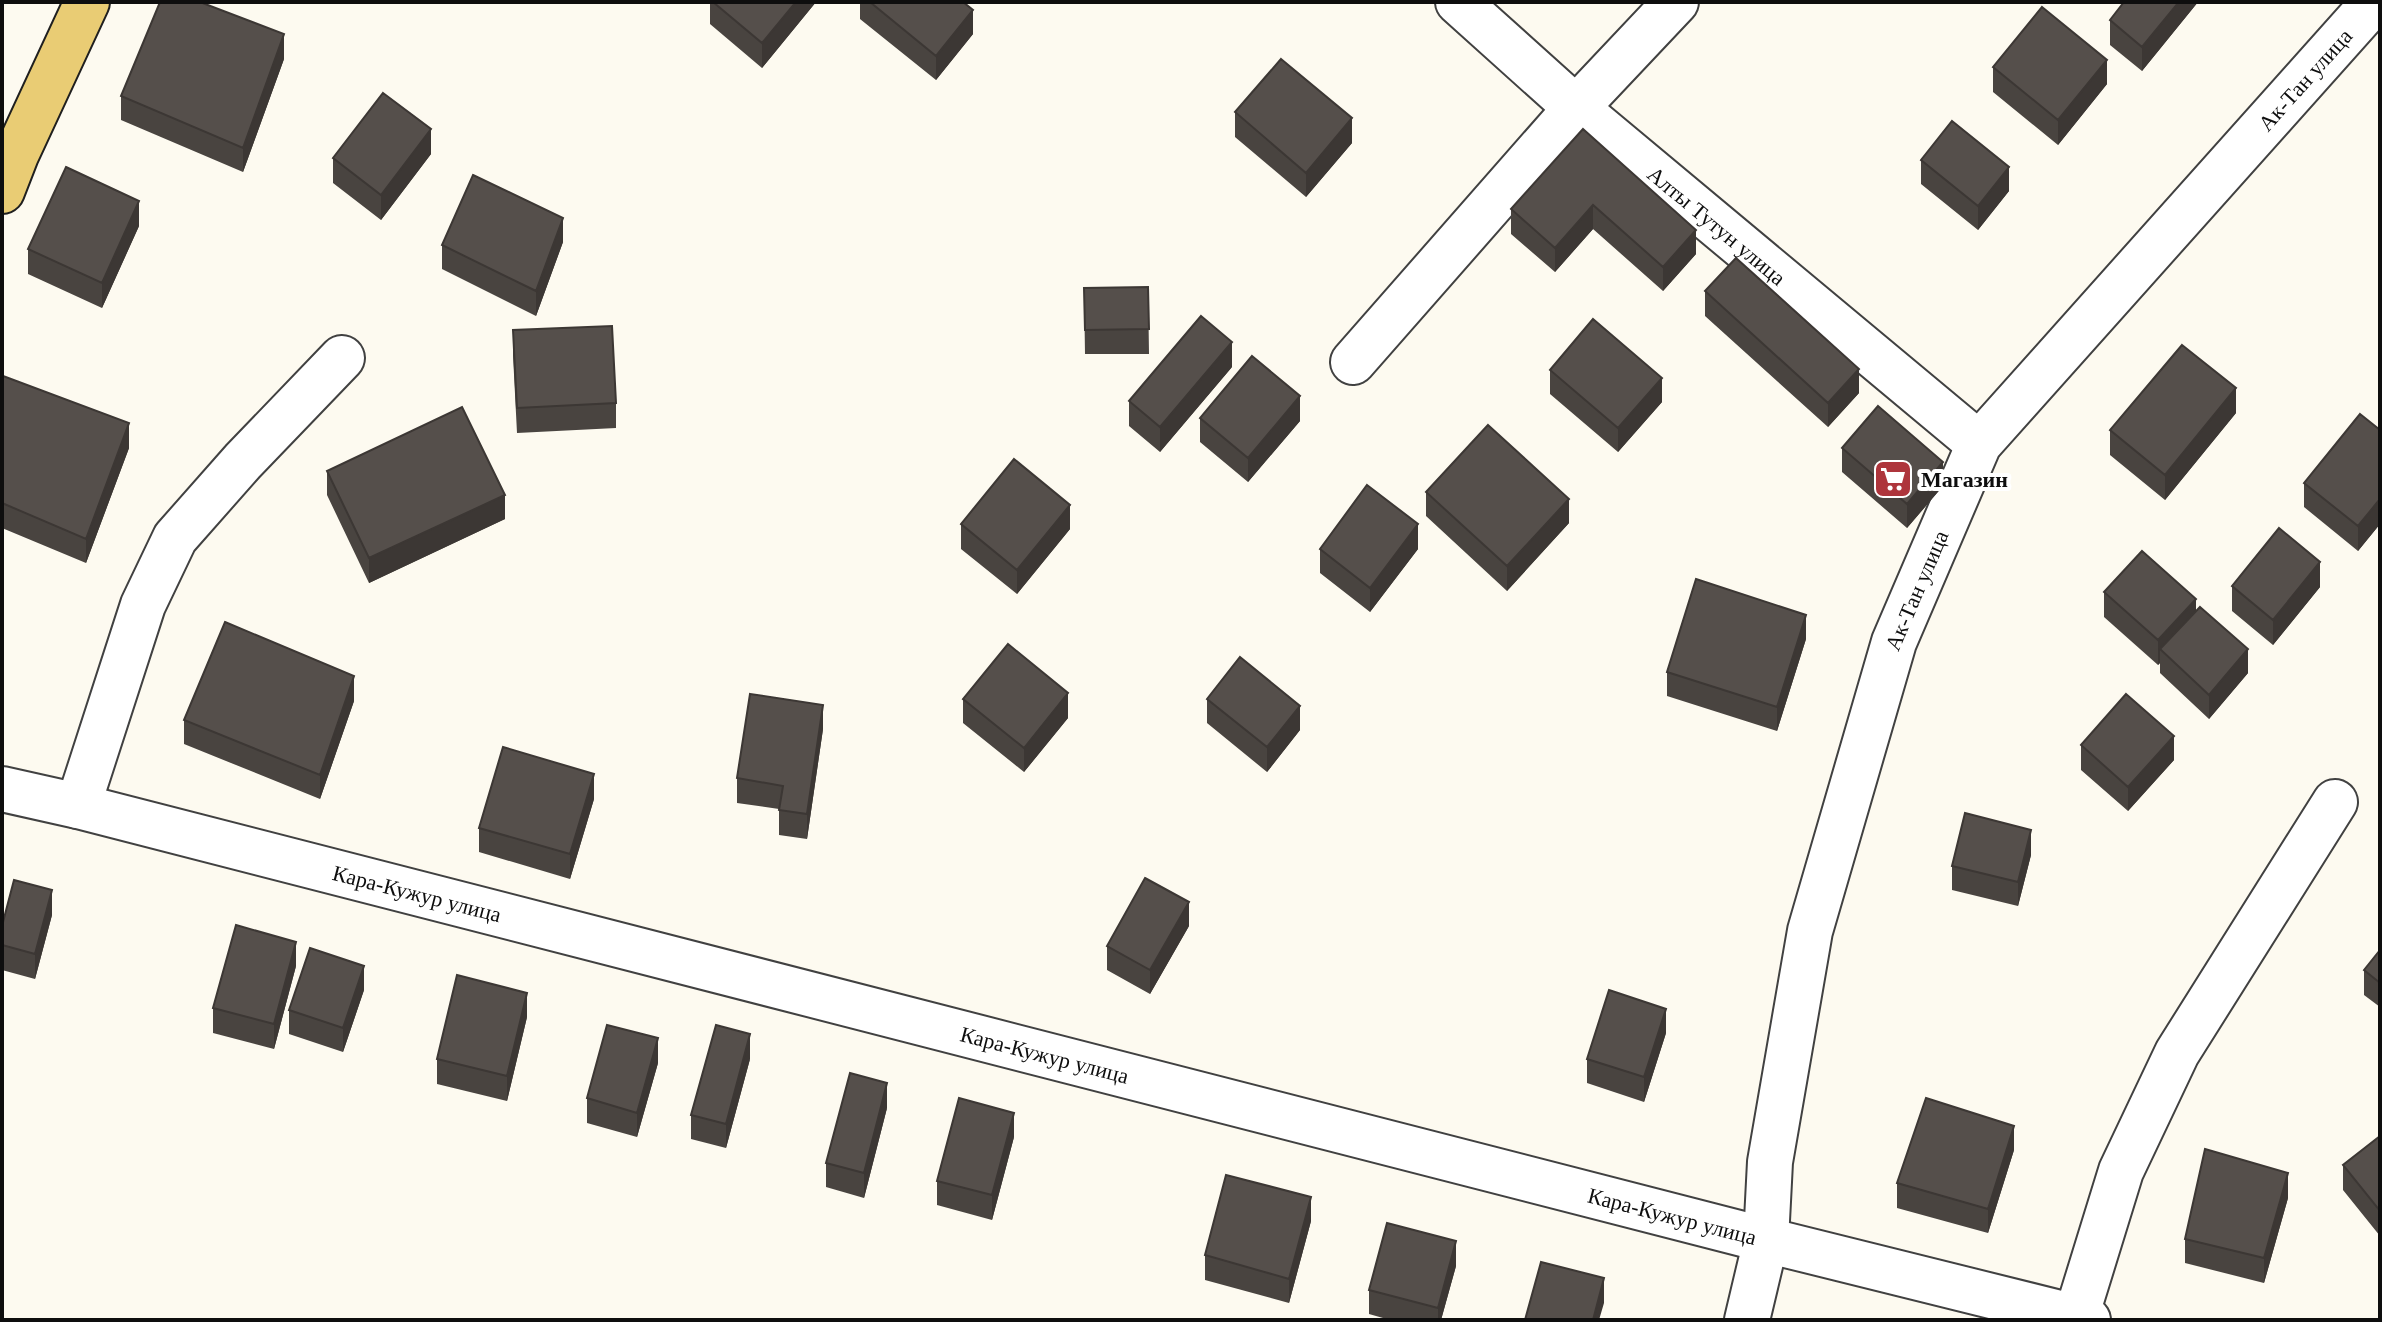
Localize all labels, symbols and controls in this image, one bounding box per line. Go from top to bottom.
street label: Ак-Тан улица [2253,23,2357,136]
street label: Алты Тутун улица [1643,161,1791,290]
supermarket icon: Магазин [1872,458,1914,500]
place label: Магазин [1921,467,2008,492]
street label: Ак-Тан улица [1879,526,1953,654]
street label: Кара-Кужур улица [330,860,504,927]
street label: Кара-Кужур улица [958,1021,1132,1088]
street label: Кара-Кужур улица [1585,1182,1759,1250]

